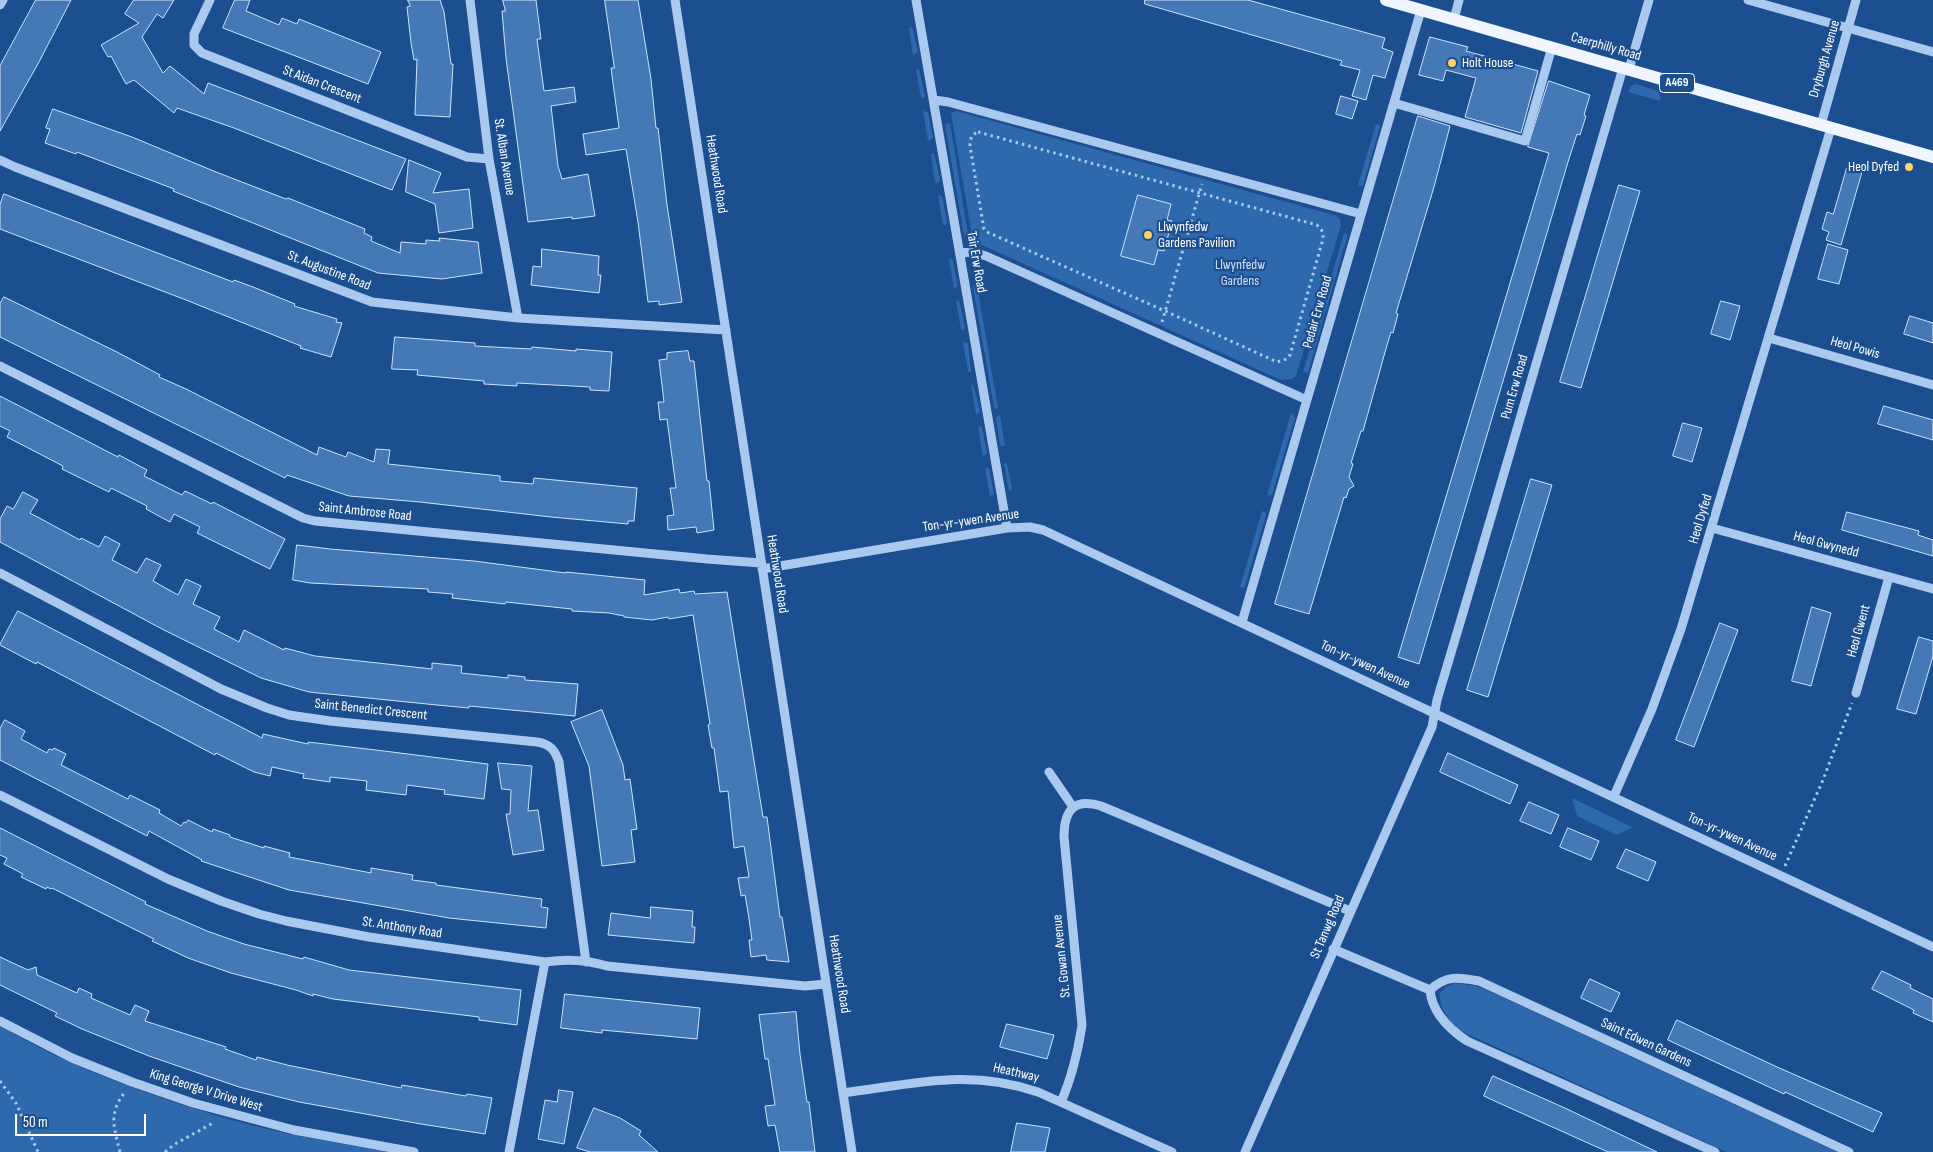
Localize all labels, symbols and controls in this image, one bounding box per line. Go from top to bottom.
street label: Dryburgh Avenue [1806,18,1844,100]
street label: Caerphilly Road [1569,29,1643,65]
place label: Holt House [1462,55,1513,71]
marker: Holt House [1446,57,1458,69]
street label: St Aidan Crescent [280,62,364,108]
road number: A469 [1660,74,1694,92]
street label: St. Alban Avenue [490,117,518,197]
street label: Heathwood Road [702,134,730,214]
place label: Heol Dyfed [1848,159,1899,175]
marker: Heol Dyfed [1903,161,1915,173]
place label: Llwynfedw Gardens Pavilion [1158,219,1235,252]
marker: Llwynfedw Gardens Pavilion [1142,229,1154,241]
street label: Tair Erw Road [962,230,990,294]
street label: St. Augustine Road [285,247,373,295]
park label: Llwynfedw Gardens [1215,257,1265,290]
street label: Pedair Erw Road [1300,274,1336,350]
street label: Heol Powis [1828,333,1882,363]
street label: Pum Erw Road [1498,353,1532,421]
street label: Heol Dyfed [1686,492,1716,546]
street label: Saint Ambrose Road [318,499,412,525]
street label: Ton-yr-ywen Avenue [922,506,1020,536]
street label: Heol Gwynedd [1792,528,1860,562]
street label: Heathwood Road [763,534,791,614]
street label: Heol Gwent [1843,603,1875,659]
street label: Ton-yr-ywen Avenue [1317,637,1413,693]
street label: Saint Benedict Crescent [314,696,428,724]
street label: Ton-yr-ywen Avenue [1684,809,1780,865]
street label: St Tanwg Road [1307,893,1349,961]
street label: St. Anthony Road [361,913,443,943]
street label: St. Gowan Avenue [1049,914,1075,998]
street label: Heathwood Road [825,934,853,1014]
street label: Saint Edwen Gardens [1598,1015,1694,1071]
street label: Heathway [991,1060,1041,1086]
street label: King George V Drive West [147,1066,265,1116]
scale bar [18,1104,149,1136]
text: 50 m [23,1113,48,1132]

